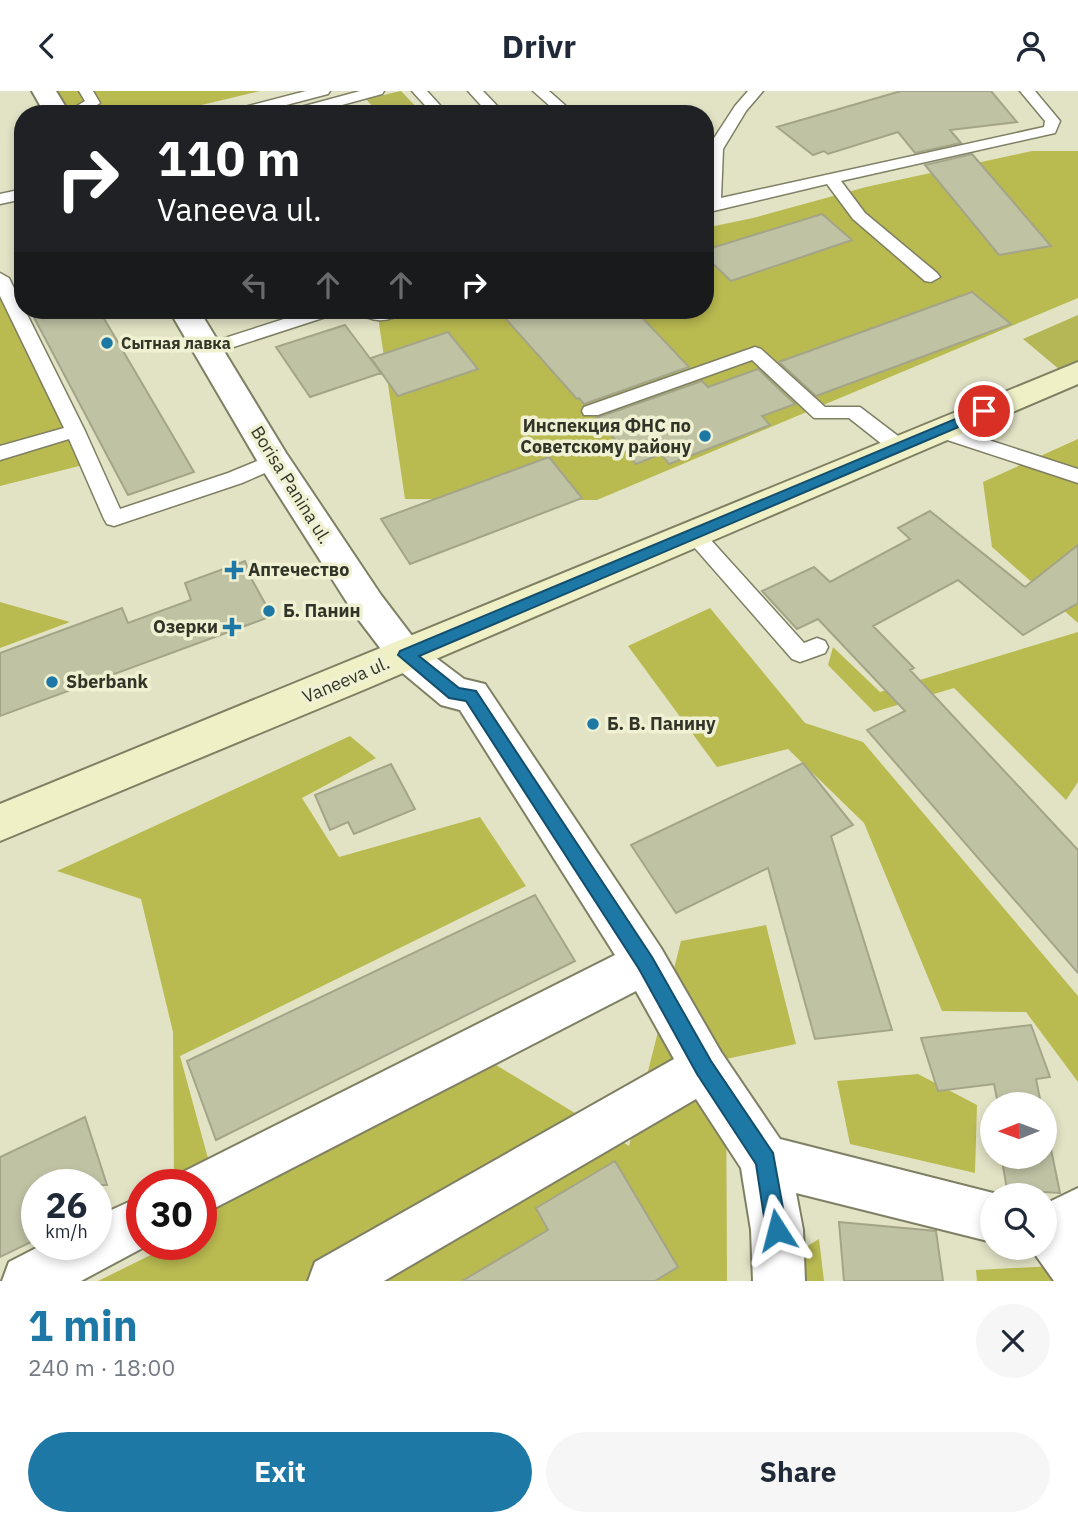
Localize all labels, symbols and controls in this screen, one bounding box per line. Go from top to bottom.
text: Drivr [502,25,576,67]
icon: back [28,27,66,65]
icon: person [1012,27,1050,65]
text: 110 m [157,126,301,189]
icon: right [42,133,133,224]
text: Vaneeva ul. [157,188,322,230]
icon: left [236,266,274,304]
icon: ahead [309,266,347,304]
icon: ahead [382,266,420,304]
icon: right [455,266,493,304]
place label: Сытная лавка [121,333,231,353]
marker: Сытная лавка [99,335,115,351]
pin [954,381,1014,441]
icon: arrive [965,392,1003,430]
place label: Инспекция ФНС по Советскому району [520,414,691,458]
street label: Borisa Panina ul. [246,421,337,548]
marker: Инспекция ФНС по Советскому району [697,428,713,444]
place label: Аптечество [248,558,349,581]
marker: Аптечество [226,562,242,578]
place label: Б. Панин [283,599,360,622]
marker: Б. Панин [261,603,277,619]
place label: Озерки [153,615,218,638]
marker: Озерки [224,619,240,635]
street label: Vaneeva ul. [299,651,393,708]
place label: Sberbank [66,670,148,693]
marker: Sberbank [44,674,60,690]
place label: Б. В. Панину [607,712,716,735]
marker: Б. В. Панину [585,716,601,732]
north arrow [980,1092,1057,1169]
map controls [980,1092,1057,1260]
speed limit sign: 30 [126,1169,217,1260]
text: 26 [45,1182,88,1228]
button: search [980,1183,1057,1260]
position arrow [740,1193,814,1267]
text: km/h [45,1220,88,1243]
text: 1 min [28,1298,138,1353]
button: close [976,1304,1050,1378]
text: 240 m · 18:00 [28,1352,175,1382]
button: Exit [28,1432,532,1512]
button: Share [546,1432,1050,1512]

